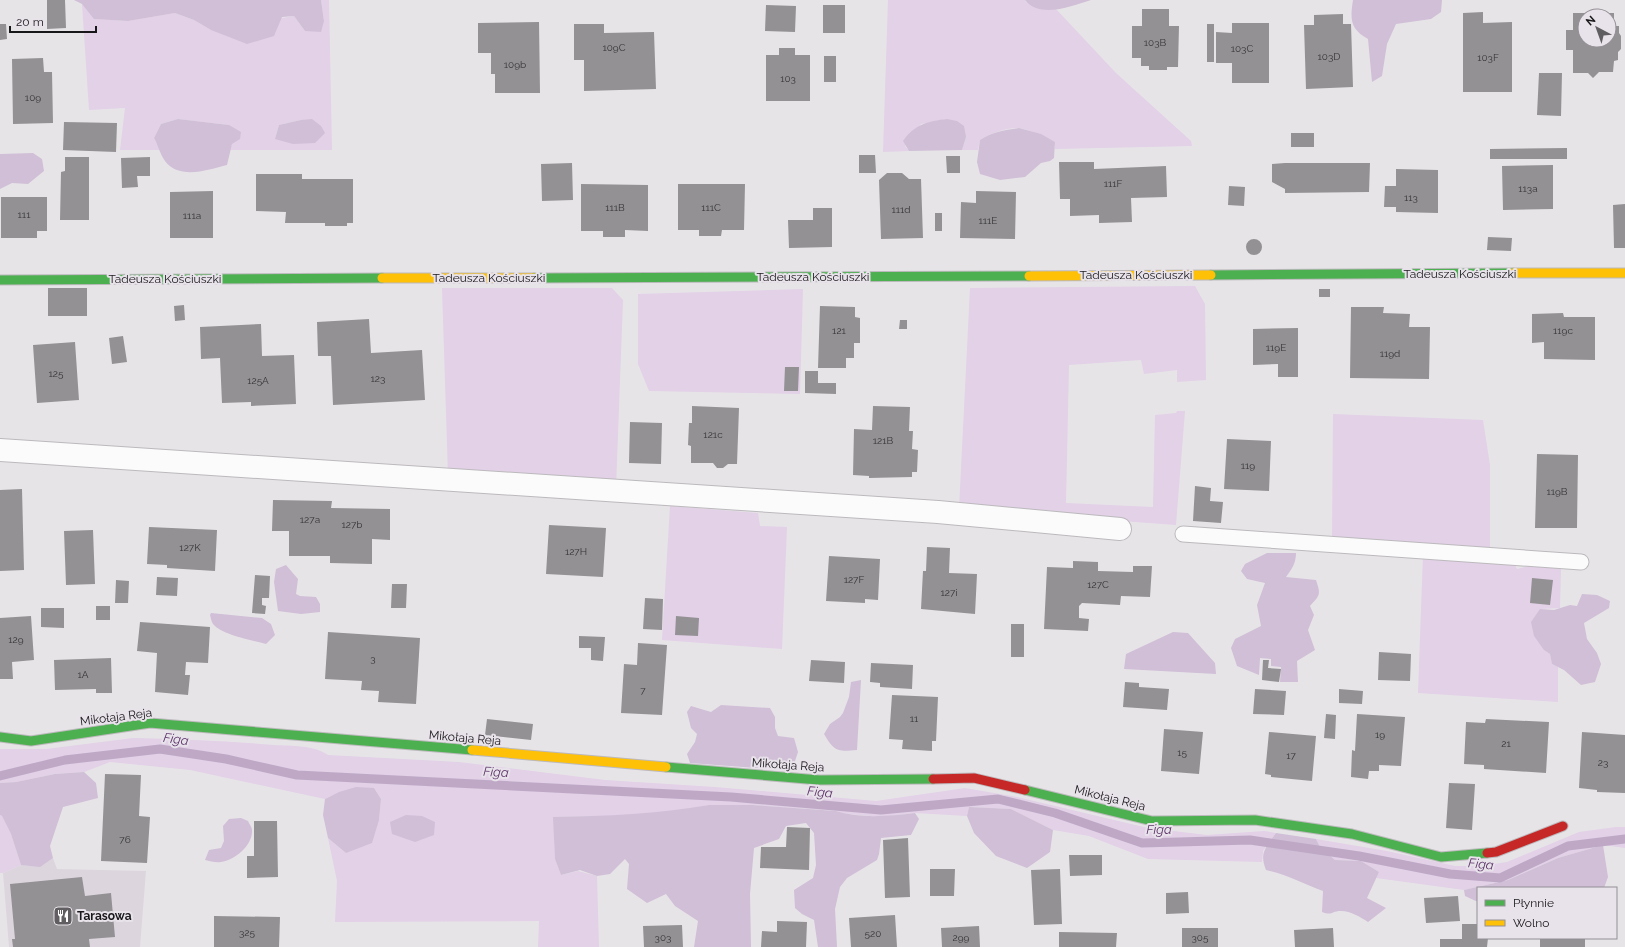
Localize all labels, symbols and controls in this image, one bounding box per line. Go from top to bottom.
scale bar [10,8,96,34]
north arrow [1577,8,1617,48]
text: N [1583,13,1598,28]
text: 20 m [16,15,44,29]
house number: 103B [1144,37,1167,48]
house number: 109C [602,42,626,53]
house number: 103C [1231,43,1253,54]
house number: 103D [1318,51,1340,62]
house number: 103F [1477,52,1499,63]
house number: 109b [504,59,526,70]
house number: 103 [780,73,796,84]
house number: 109 [25,92,41,103]
house number: 111F [1104,178,1122,189]
house number: 113a [1518,183,1538,194]
house number: 113 [1404,192,1418,203]
house number: 111B [605,202,625,213]
house number: 111C [701,202,721,213]
house number: 111d [891,204,911,215]
house number: 111 [18,209,31,220]
house number: 111a [183,210,201,221]
house number: 111E [979,215,997,226]
street label: Tadeusza Kościuszki [1404,267,1516,281]
street label: Tadeusza Kościuszki [1080,268,1192,282]
street label: Tadeusza Kościuszki [757,270,869,284]
street label: Tadeusza Kościuszki [433,271,545,285]
street label: Tadeusza Kościuszki [109,272,221,286]
house number: 121 [832,325,847,336]
house number: 119c [1553,325,1573,336]
house number: 119E [1266,342,1286,353]
house number: 119d [1380,348,1400,359]
house number: 125 [49,368,64,379]
house number: 123 [371,373,385,384]
house number: 125A [247,375,269,386]
house number: 121c [703,429,723,440]
house number: 121B [873,435,894,446]
house number: 119 [1241,460,1255,471]
house number: 119B [1546,486,1568,497]
house number: 127a [300,514,320,525]
house number: 127b [341,519,363,530]
house number: 127K [179,542,201,553]
house number: 127H [565,546,587,557]
house number: 127F [844,574,864,585]
house number: 127C [1087,579,1109,590]
house number: 127i [940,587,958,598]
house number: 129 [8,634,24,645]
house number: 3 [370,653,376,664]
house number: 1A [77,669,89,680]
house number: 7 [640,685,646,696]
street label: Mikołaja Reja [79,706,153,728]
house number: 11 [910,713,919,724]
street label: Mikołaja Reja [428,728,502,748]
house number: 19 [1375,729,1385,740]
water label: Figa [162,730,190,748]
house number: 21 [1501,738,1511,749]
house number: 15 [1177,747,1187,758]
house number: 17 [1286,750,1296,761]
street label: Mikołaja Reja [751,755,825,775]
house number: 23 [1598,757,1608,768]
water label: Figa [483,764,509,780]
street label: Mikołaja Reja [1073,782,1147,814]
water label: Figa [807,783,834,801]
water label: Figa [1146,822,1172,837]
house number: 76 [119,834,131,845]
water label: Figa [1468,855,1495,873]
legend [1477,887,1617,939]
text: Płynnie [1513,896,1554,910]
restaurant icon: Tarasowa [52,905,74,927]
place label: Tarasowa [77,909,132,923]
text: Wolno [1513,916,1549,930]
house number: 325 [239,927,256,938]
house number: 520 [865,928,881,939]
house number: 303 [655,932,671,943]
house number: 299 [953,932,970,943]
house number: 305 [1192,932,1209,943]

